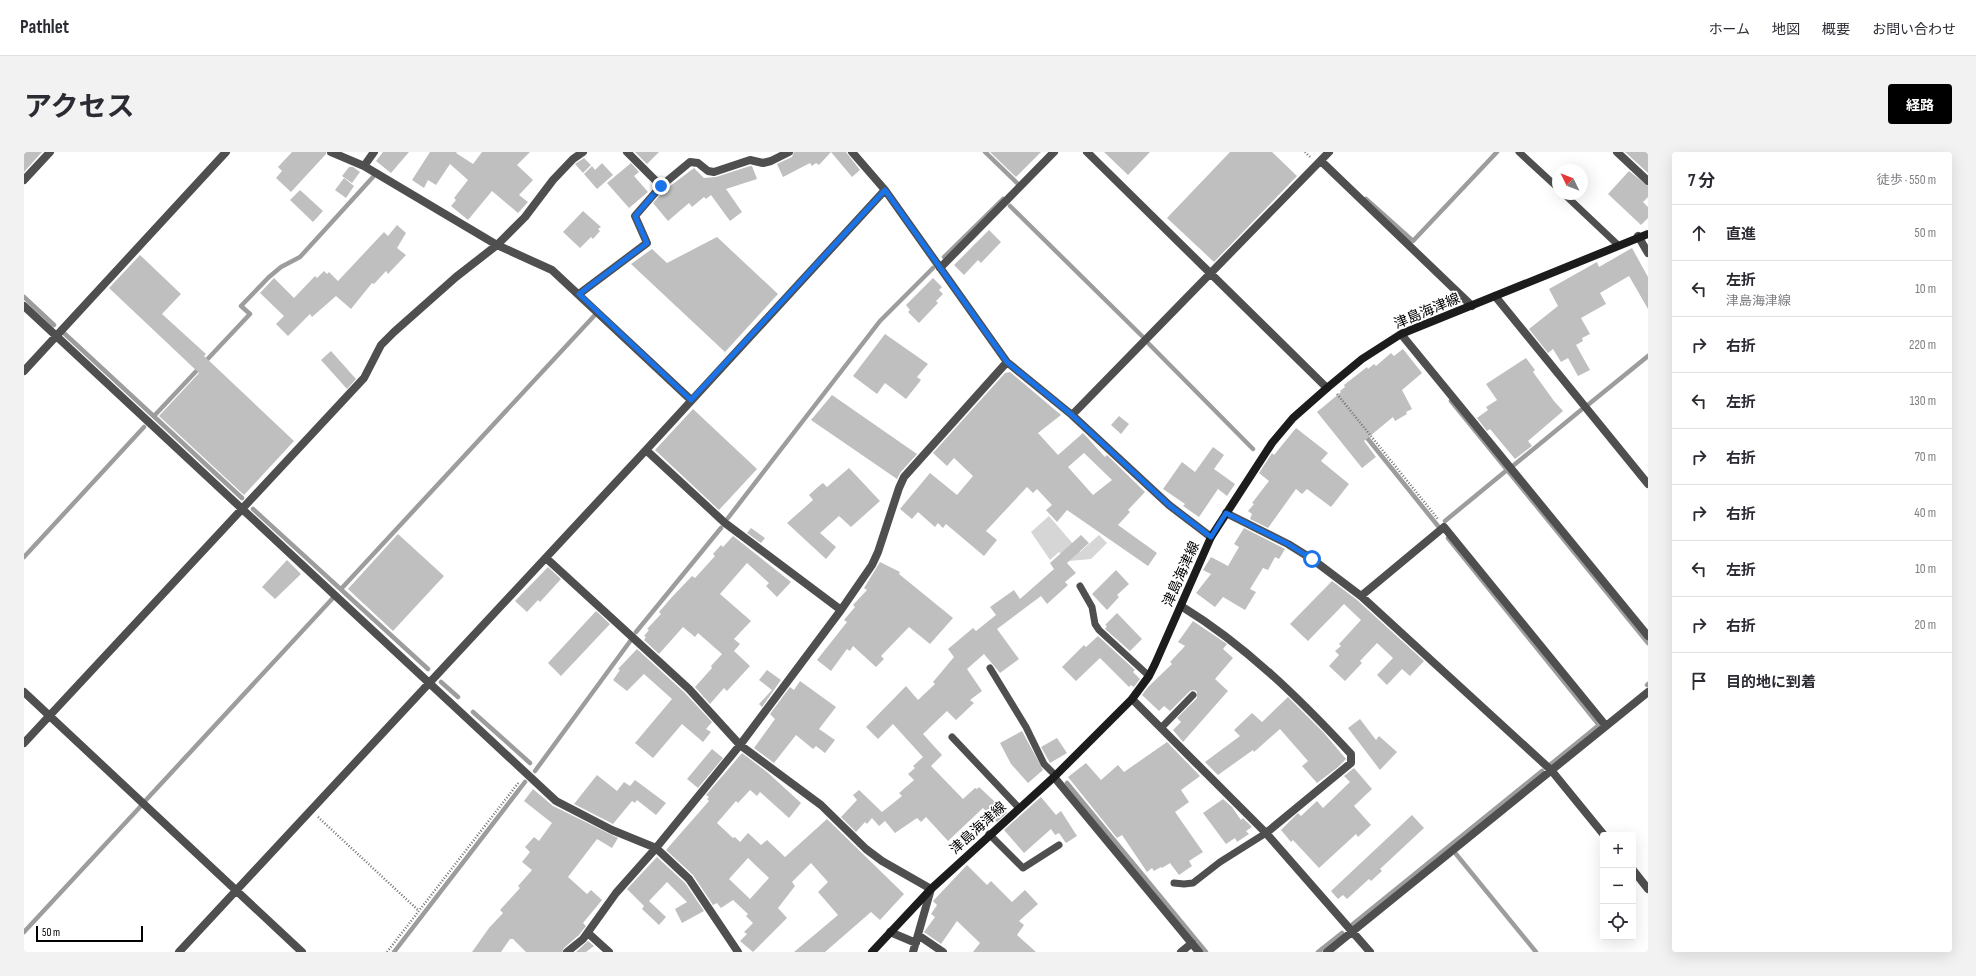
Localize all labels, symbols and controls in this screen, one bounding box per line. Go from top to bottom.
text: Pathlet [20,16,69,39]
text: ホーム [1708,21,1750,38]
text: 地図 [1772,21,1800,38]
text: 概要 [1822,21,1850,38]
text: お問い合わせ [1872,21,1956,38]
button: 経路 [1888,84,1952,124]
text: アクセス [24,91,135,124]
north arrow [1552,164,1588,200]
text: 7 分 [1688,171,1715,191]
text: 徒歩 · 550 m [1877,172,1936,188]
route end [652,177,670,195]
icon: ahead [1688,222,1710,244]
text: 直進 [1726,225,1756,244]
text: 50 m [1915,225,1936,241]
text: 左折 [1726,271,1756,290]
icon: left [1688,278,1710,300]
text: 10 m [1915,281,1936,297]
street label: 津島海津線 [1391,290,1463,332]
text: 津島海津線 [1726,293,1791,309]
icon: right [1688,334,1710,356]
text: 右折 [1726,337,1756,356]
text: 220 m [1909,337,1936,353]
icon: left [1688,390,1710,412]
text: 左折 [1726,393,1756,412]
text: 130 m [1910,393,1936,409]
icon: right [1688,446,1710,468]
text: 右折 [1726,449,1756,468]
text: 70 m [1915,449,1936,465]
icon: right [1688,502,1710,524]
text: 右折 [1726,505,1756,524]
text: 40 m [1914,505,1936,521]
street label: 津島海津線 [1159,539,1203,609]
route start [1303,550,1321,568]
icon: left [1688,558,1710,580]
text: 左折 [1726,561,1756,580]
text: 10 m [1915,561,1936,577]
icon: right [1688,614,1710,636]
text: 右折 [1726,617,1756,636]
text: 20 m [1914,617,1936,633]
icon: arrive [1688,670,1710,692]
text: 目的地に到着 [1726,673,1816,692]
street label: 津島海津線 [946,798,1010,858]
map controls [1600,832,1636,940]
button: + [1600,832,1636,868]
button: − [1600,868,1636,904]
button: locate [1600,904,1636,940]
scale bar [36,924,143,943]
text: 50 m [42,926,60,939]

